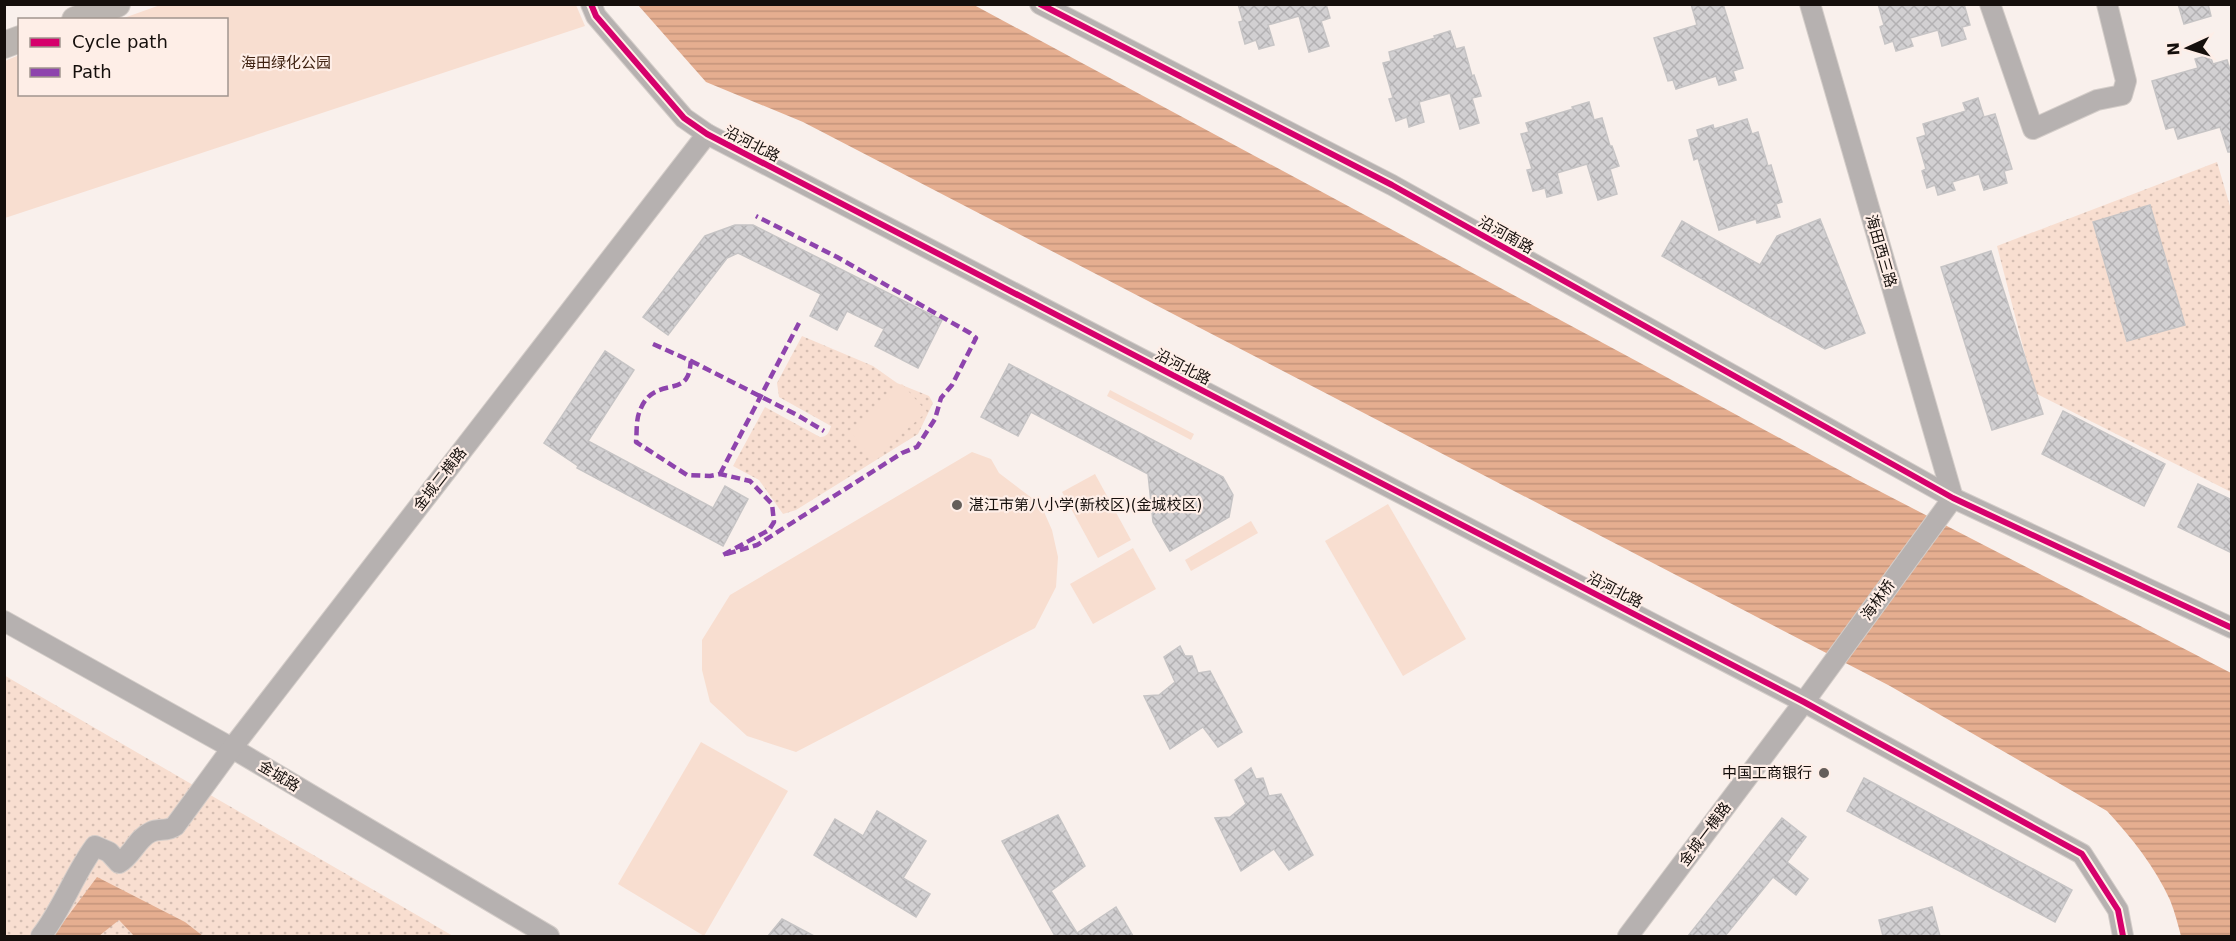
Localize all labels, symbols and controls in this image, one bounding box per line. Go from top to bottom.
legend [18,18,228,96]
north arrow [2158,18,2218,78]
text: Cycle path [72,31,168,52]
text: N [2164,42,2183,56]
park label: 海田绿化公园 [241,54,331,72]
text: Path [72,61,112,82]
street label: 沿河北路 [721,122,783,166]
street label: 海田西三路 [1862,212,1900,290]
street label: 沿河南路 [1475,213,1537,257]
street label: 沿河北路 [1152,345,1214,389]
street label: 金城二横路 [410,444,470,514]
place label: 湛江市第八小学(新校区)(金城校区) [969,496,1202,514]
marker: 湛江市第八小学(新校区)(金城校区) [950,498,964,512]
street label: 沿河北路 [1584,568,1646,612]
street label: 海林桥 [1857,577,1899,623]
street label: 金城路 [255,757,303,795]
place label: 中国工商银行 [1722,764,1812,782]
marker: 中国工商银行 [1817,766,1831,780]
street label: 金城一横路 [1675,799,1735,869]

